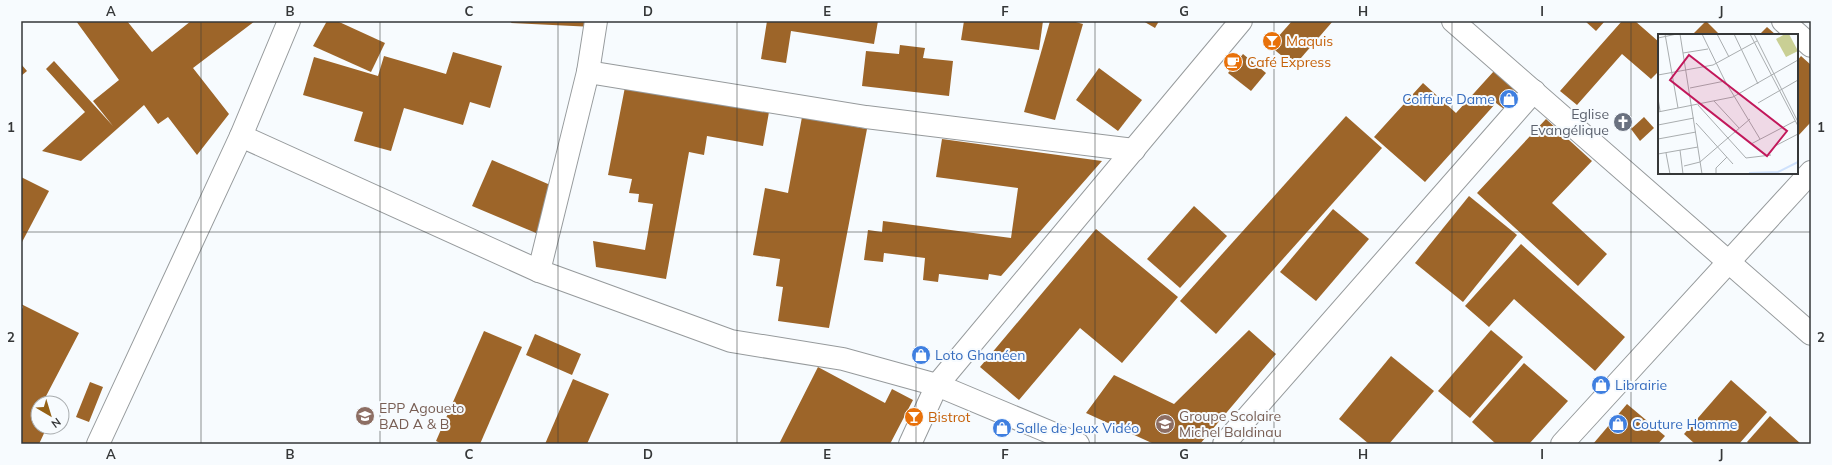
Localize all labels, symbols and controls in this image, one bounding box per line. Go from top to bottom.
text: A [106,3,116,19]
text: B [286,3,295,19]
text: C [465,3,474,19]
text: D [643,3,653,19]
text: E [823,3,831,19]
text: F [1001,3,1009,19]
text: G [1179,3,1189,19]
text: H [1358,3,1368,19]
text: I [1540,3,1544,19]
text: J [1719,3,1723,19]
bar icon: Maquis [1261,30,1283,52]
place label: Maquis [1286,32,1333,50]
inset map [1658,34,1798,174]
cafe icon: Café Express [1222,51,1244,73]
place label: Café Express [1247,53,1331,71]
shop icon: Coiffure Dame [1498,88,1520,110]
place label: Coiffure Dame [1402,90,1495,108]
place label: Eglise Evangélique [1530,105,1609,139]
church icon: Eglise Evangélique [1612,111,1634,133]
text: 1 [7,119,15,135]
text: 1 [1817,119,1825,135]
text: 2 [7,329,15,345]
text: 2 [1817,329,1825,345]
shop icon: Loto Ghanéen [910,344,932,366]
place label: Loto Ghanéen [935,346,1025,364]
shop icon: Librairie [1590,374,1612,396]
place label: Librairie [1615,376,1667,394]
north arrow [30,395,70,435]
place label: EPP Agoueto BAD A & B [379,399,464,433]
school or university icon: EPP Agoueto BAD A & B [354,405,376,427]
bar icon: Bistrot [903,406,925,428]
place label: Groupe Scolaire Michel Baldinau [1179,407,1282,441]
place label: Bistrot [928,408,971,426]
school or university icon: Groupe Scolaire Michel Baldinau [1154,413,1176,435]
shop icon: Couture Homme [1607,413,1629,435]
text: N [49,415,64,431]
place label: Couture Homme [1632,415,1737,433]
shop icon: Salle de Jeux Vidéo [991,417,1013,439]
place label: Salle de Jeux Vidéo [1016,419,1139,437]
text: A [106,446,116,462]
text: B [286,446,295,462]
text: C [465,446,474,462]
text: D [643,446,653,462]
text: E [823,446,831,462]
text: F [1001,446,1009,462]
text: G [1179,446,1189,462]
text: H [1358,446,1368,462]
text: I [1540,446,1544,462]
text: J [1719,446,1723,462]

